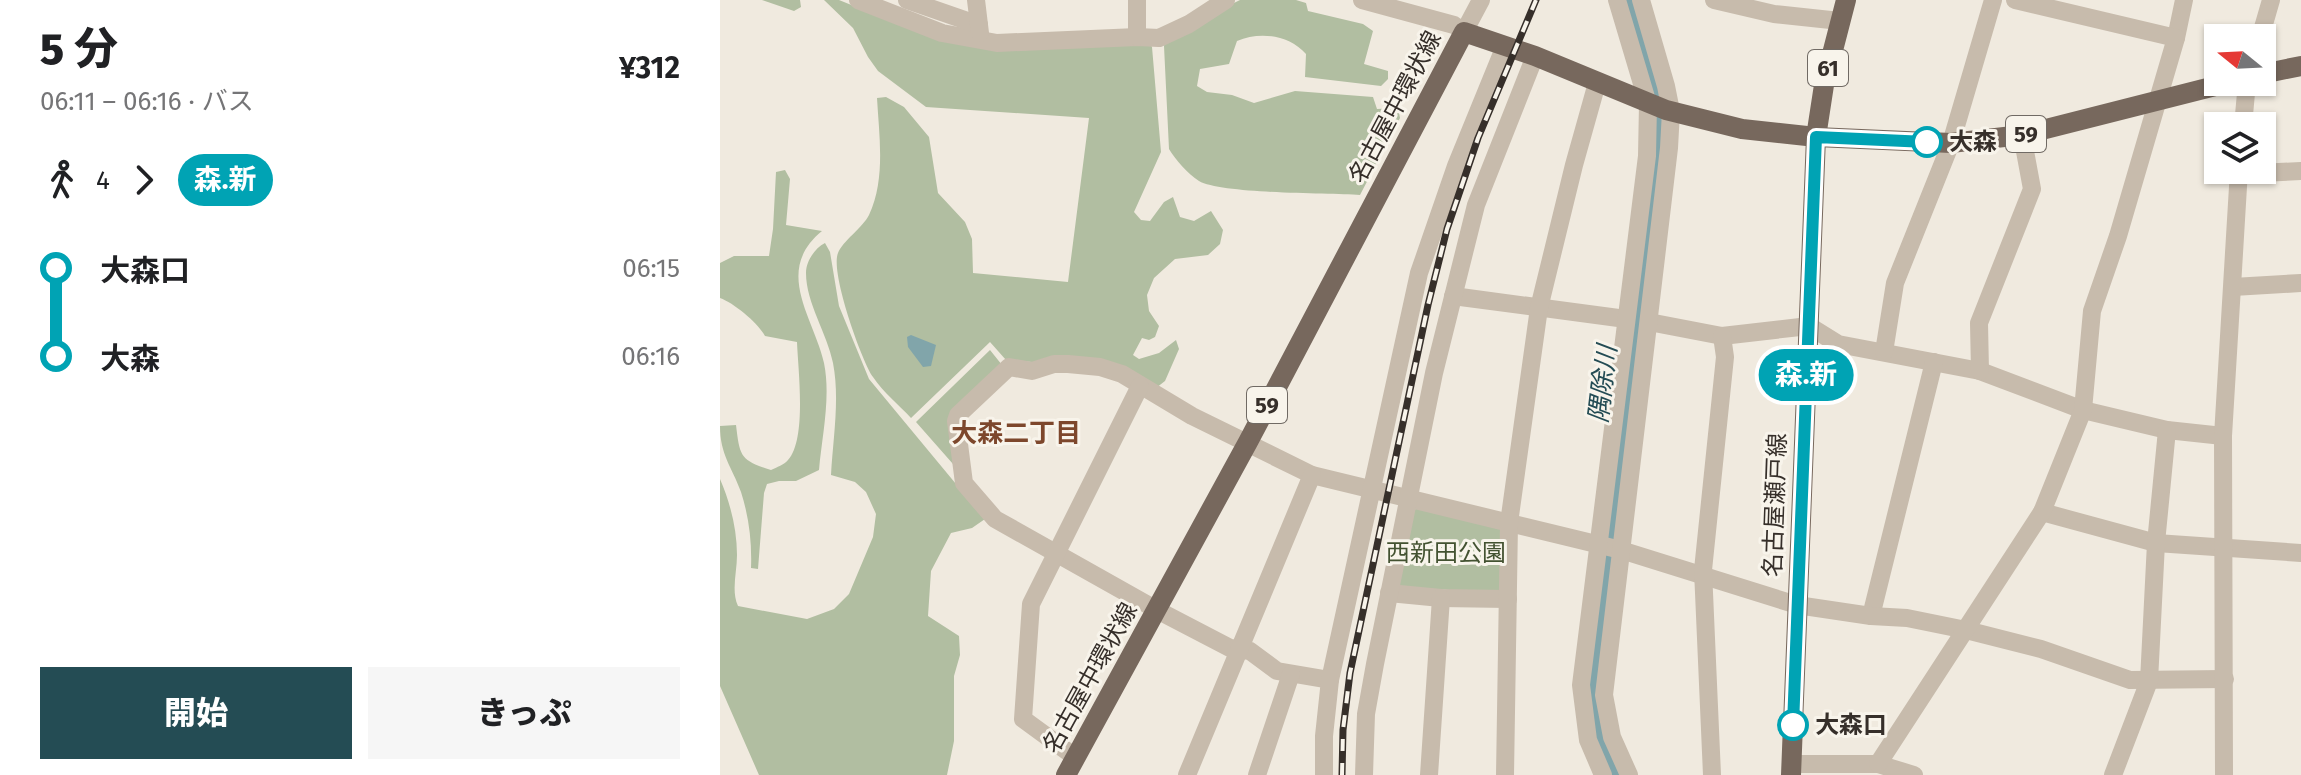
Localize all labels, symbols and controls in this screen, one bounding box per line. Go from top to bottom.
text: 5 分 [40,23,118,76]
north arrow [2204,24,2276,96]
map controls [2204,24,2276,184]
street label: 名古屋中環状線 [1343,26,1447,188]
text: ¥312 [619,50,680,86]
road number: 61 [1808,50,1848,86]
text: 06:11 – 06:16 · バス [40,86,254,117]
button: layers [2204,112,2276,184]
road number: 59 [2006,116,2046,152]
marker: 大森 [1912,127,1942,157]
place label: 大森 [1949,128,1997,156]
icon: walk [40,158,84,202]
icon: forward [122,158,166,202]
text: 森.新 [194,163,257,196]
text: 4 [96,165,110,196]
text: 大森口 [100,253,190,289]
text: 06:15 [622,253,680,284]
water label: 隅除川 [1583,340,1624,425]
text: 大森 [100,341,160,377]
text: 06:16 [621,341,680,372]
line badge: 森.新 [1760,349,1852,401]
text: 森.新 [1775,358,1837,391]
road number: 59 [1247,387,1287,423]
district label: 大森二丁目 [951,418,1081,449]
street label: 名古屋瀬戸線 [1758,433,1792,577]
park label: 西新田公園 [1386,539,1506,567]
street label: 名古屋中環状線 [1037,598,1143,758]
button: 開始 [40,667,352,759]
button: きっぷ [368,667,680,759]
marker: 大森口 [1778,710,1808,740]
place label: 大森口 [1815,711,1887,739]

